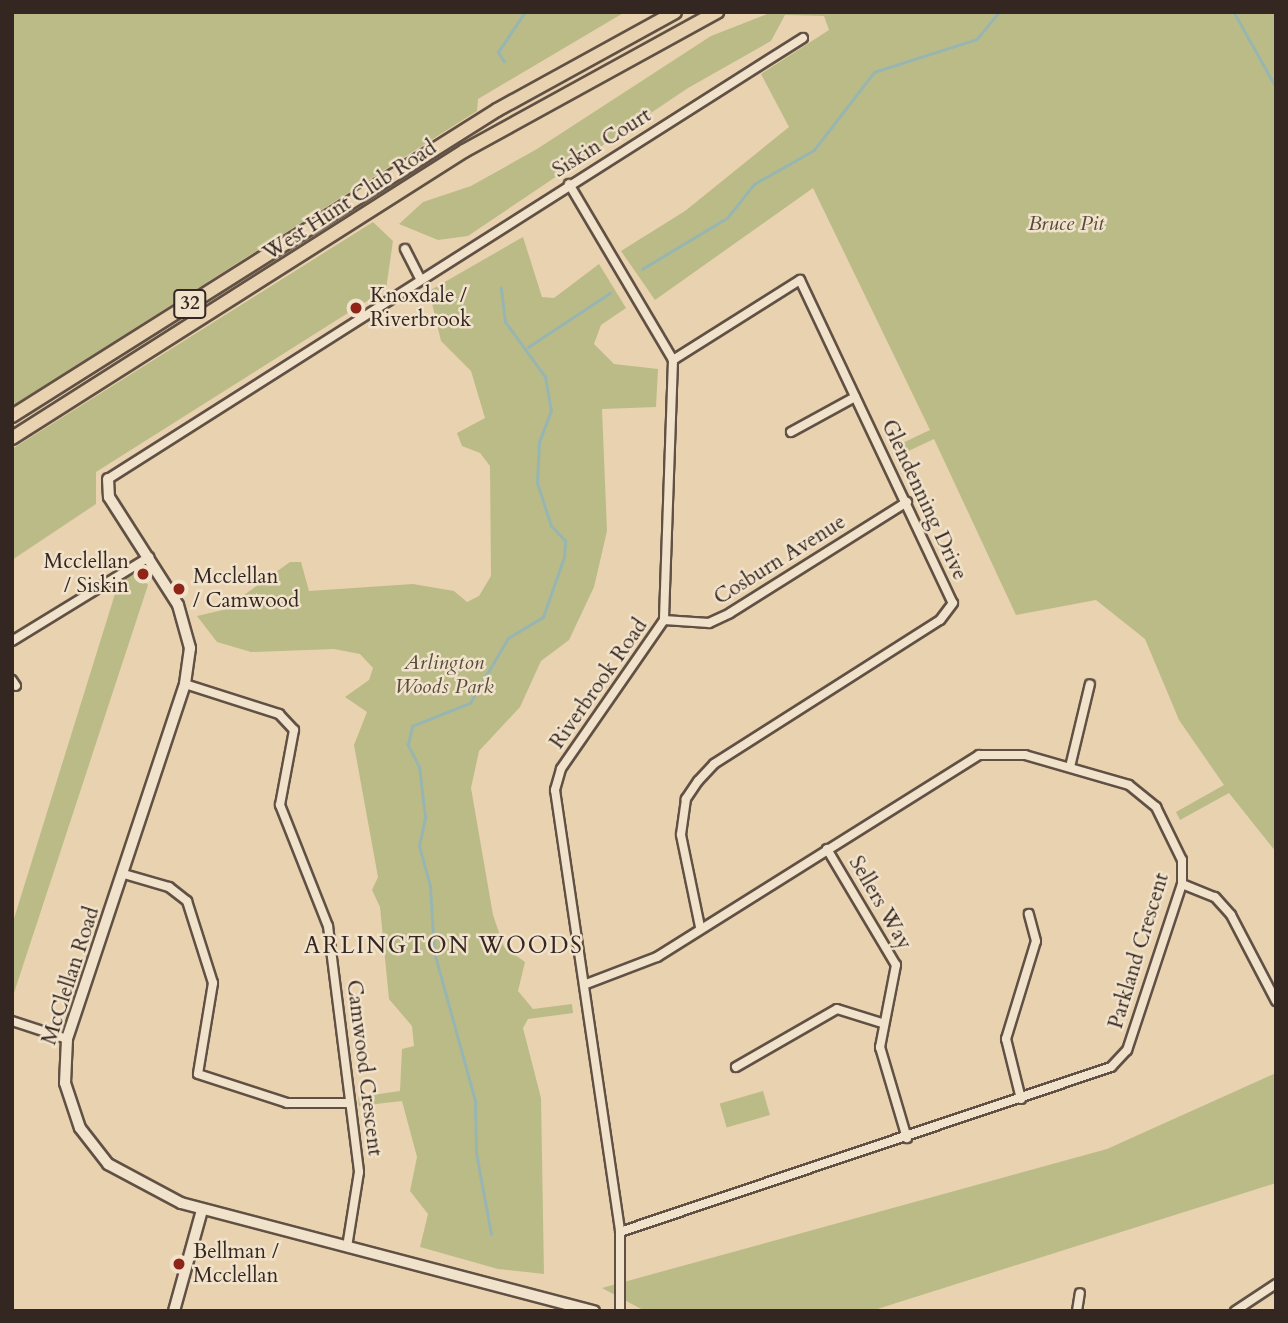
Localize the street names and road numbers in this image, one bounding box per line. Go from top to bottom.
street label: Siskin Court [548,103,656,183]
street label: West Hunt Club Road [259,136,441,266]
road number: 32 [172,288,208,320]
street label: Glendenning Drive [876,416,972,584]
street label: Cosburn Avenue [709,509,851,611]
street label: Riverbrook Road [545,614,653,754]
street label: Sellers Way [843,852,917,954]
street label: Parkland Crescent [1103,870,1175,1032]
street label: McClellan Road [37,904,105,1048]
street label: Camwood Crescent [341,979,387,1157]

